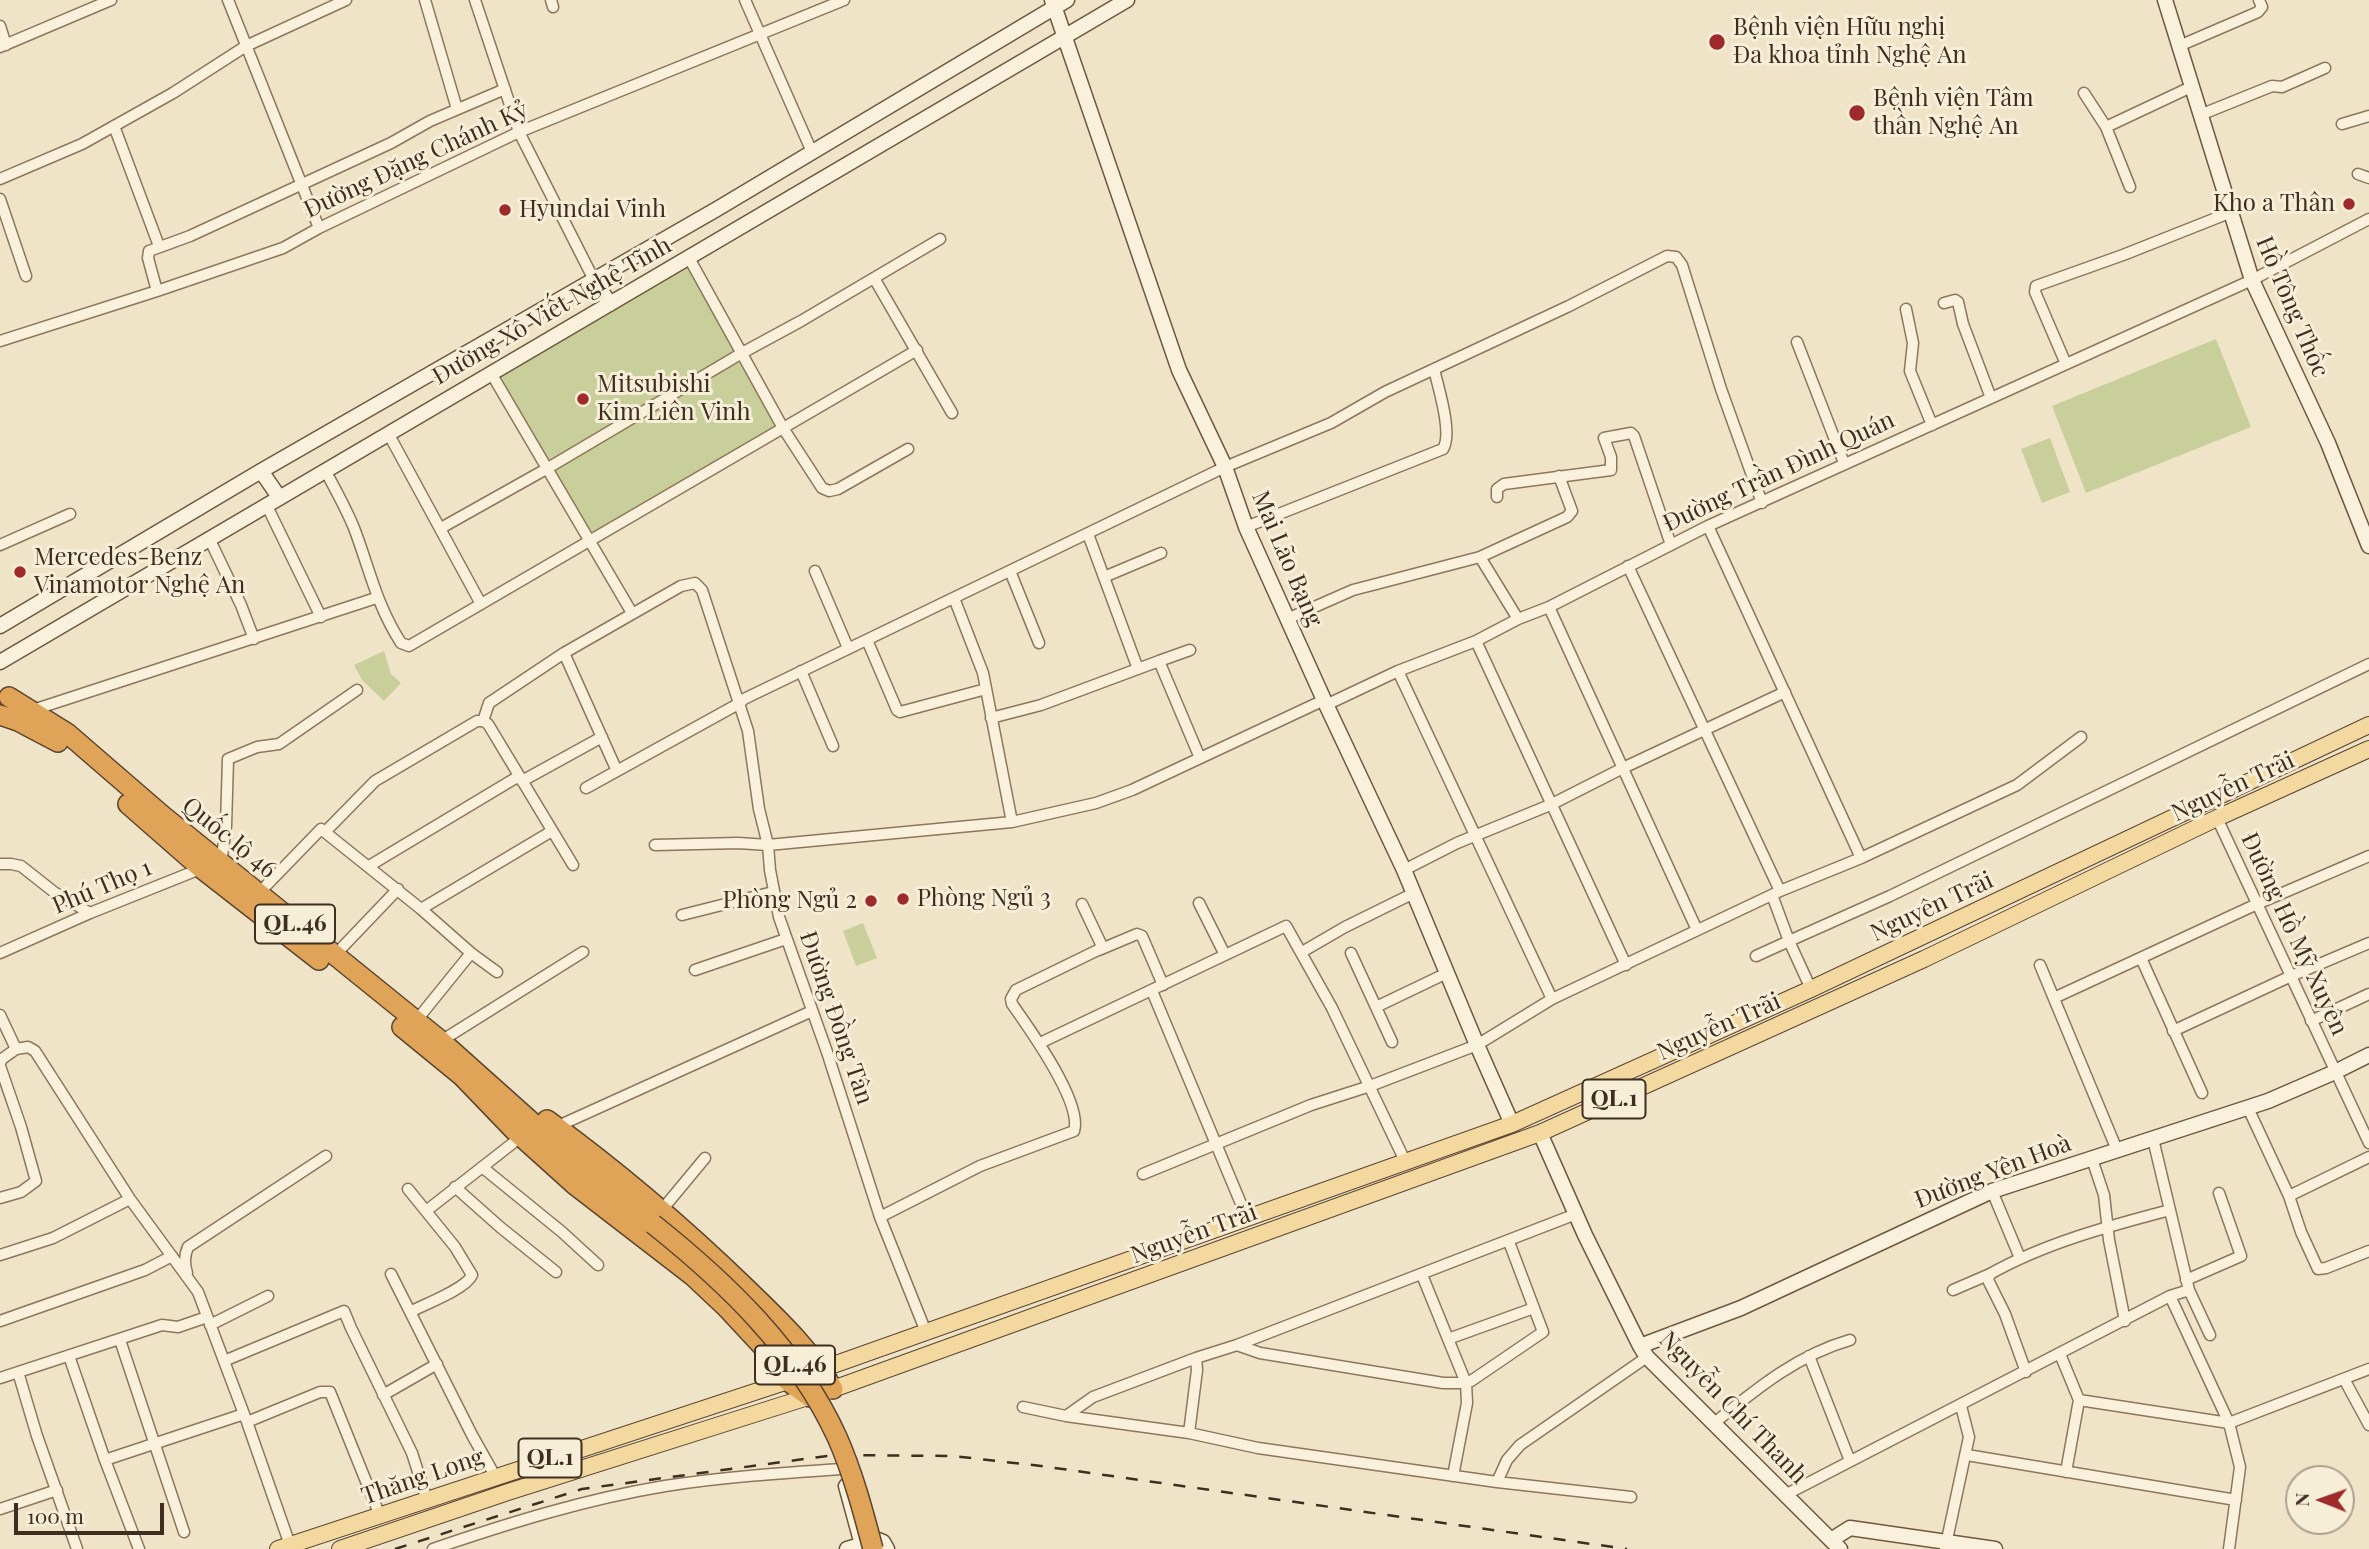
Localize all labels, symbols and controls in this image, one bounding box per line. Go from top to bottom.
place label: Bệnh viện Hữu nghị Đa khoa tỉnh Nghệ An [1733,14,1967,70]
marker: Bệnh viện Hữu nghị Đa khoa tỉnh Nghệ An [1707,32,1727,52]
place label: Bệnh viện Tâm thần Nghệ An [1873,85,2034,141]
street label: Đường Đặng Chánh Kỷ [299,95,533,225]
marker: Bệnh viện Tâm thần Nghệ An [1847,103,1867,123]
place label: Kho a Thân [2213,190,2335,218]
place label: Hyundai Vinh [519,196,666,224]
marker: Kho a Thân [2341,196,2357,212]
marker: Hyundai Vinh [497,202,513,218]
street label: Đường Xô Viết Nghệ Tĩnh [428,231,676,391]
street label: Hồ Tông Thốc [2249,232,2335,382]
place label: Mitsubishi Kim Liên Vinh [597,371,751,427]
marker: Mitsubishi Kim Liên Vinh [575,391,591,407]
street label: Đường Trần Đình Quán [1659,406,1899,538]
street label: Mai Lão Bạng [1245,487,1329,631]
place label: Mercedes-Benz Vinamotor Nghệ An [34,544,245,600]
marker: Mercedes-Benz Vinamotor Nghệ An [12,564,28,580]
street label: Nguyễn Trãi [2167,746,2299,828]
street label: Quốc lộ 46 [176,791,282,885]
street label: Đường Hồ Mỹ Xuyên [2234,828,2354,1040]
street label: Phú Thọ 1 [48,853,156,921]
street label: Nguyên Trãi [1866,866,1998,948]
place label: Phòng Ngủ 3 [917,885,1051,913]
place label: Phòng Ngủ 2 [723,887,857,915]
marker: Phòng Ngủ 3 [895,891,911,907]
marker: Phòng Ngủ 2 [863,893,879,909]
road number: QL.46 [255,904,335,944]
street label: Đường Đồng Tân [793,928,879,1108]
street label: Nguyễn Trãi [1653,987,1785,1067]
road number: QL.1 [1582,1080,1646,1118]
street label: Đường Yên Hoà [1911,1129,2075,1215]
street label: Nguyễn Trãi [1127,1198,1261,1270]
street label: Nguyễn Chí Thanh [1653,1326,1813,1490]
road number: QL.46 [755,1346,835,1384]
road number: QL.1 [518,1438,582,1478]
street label: Thăng Long [358,1443,488,1511]
north arrow [2285,1465,2355,1535]
scale bar [18,1490,168,1534]
text: N [2288,1493,2314,1507]
text: 100 m [27,1501,84,1529]

